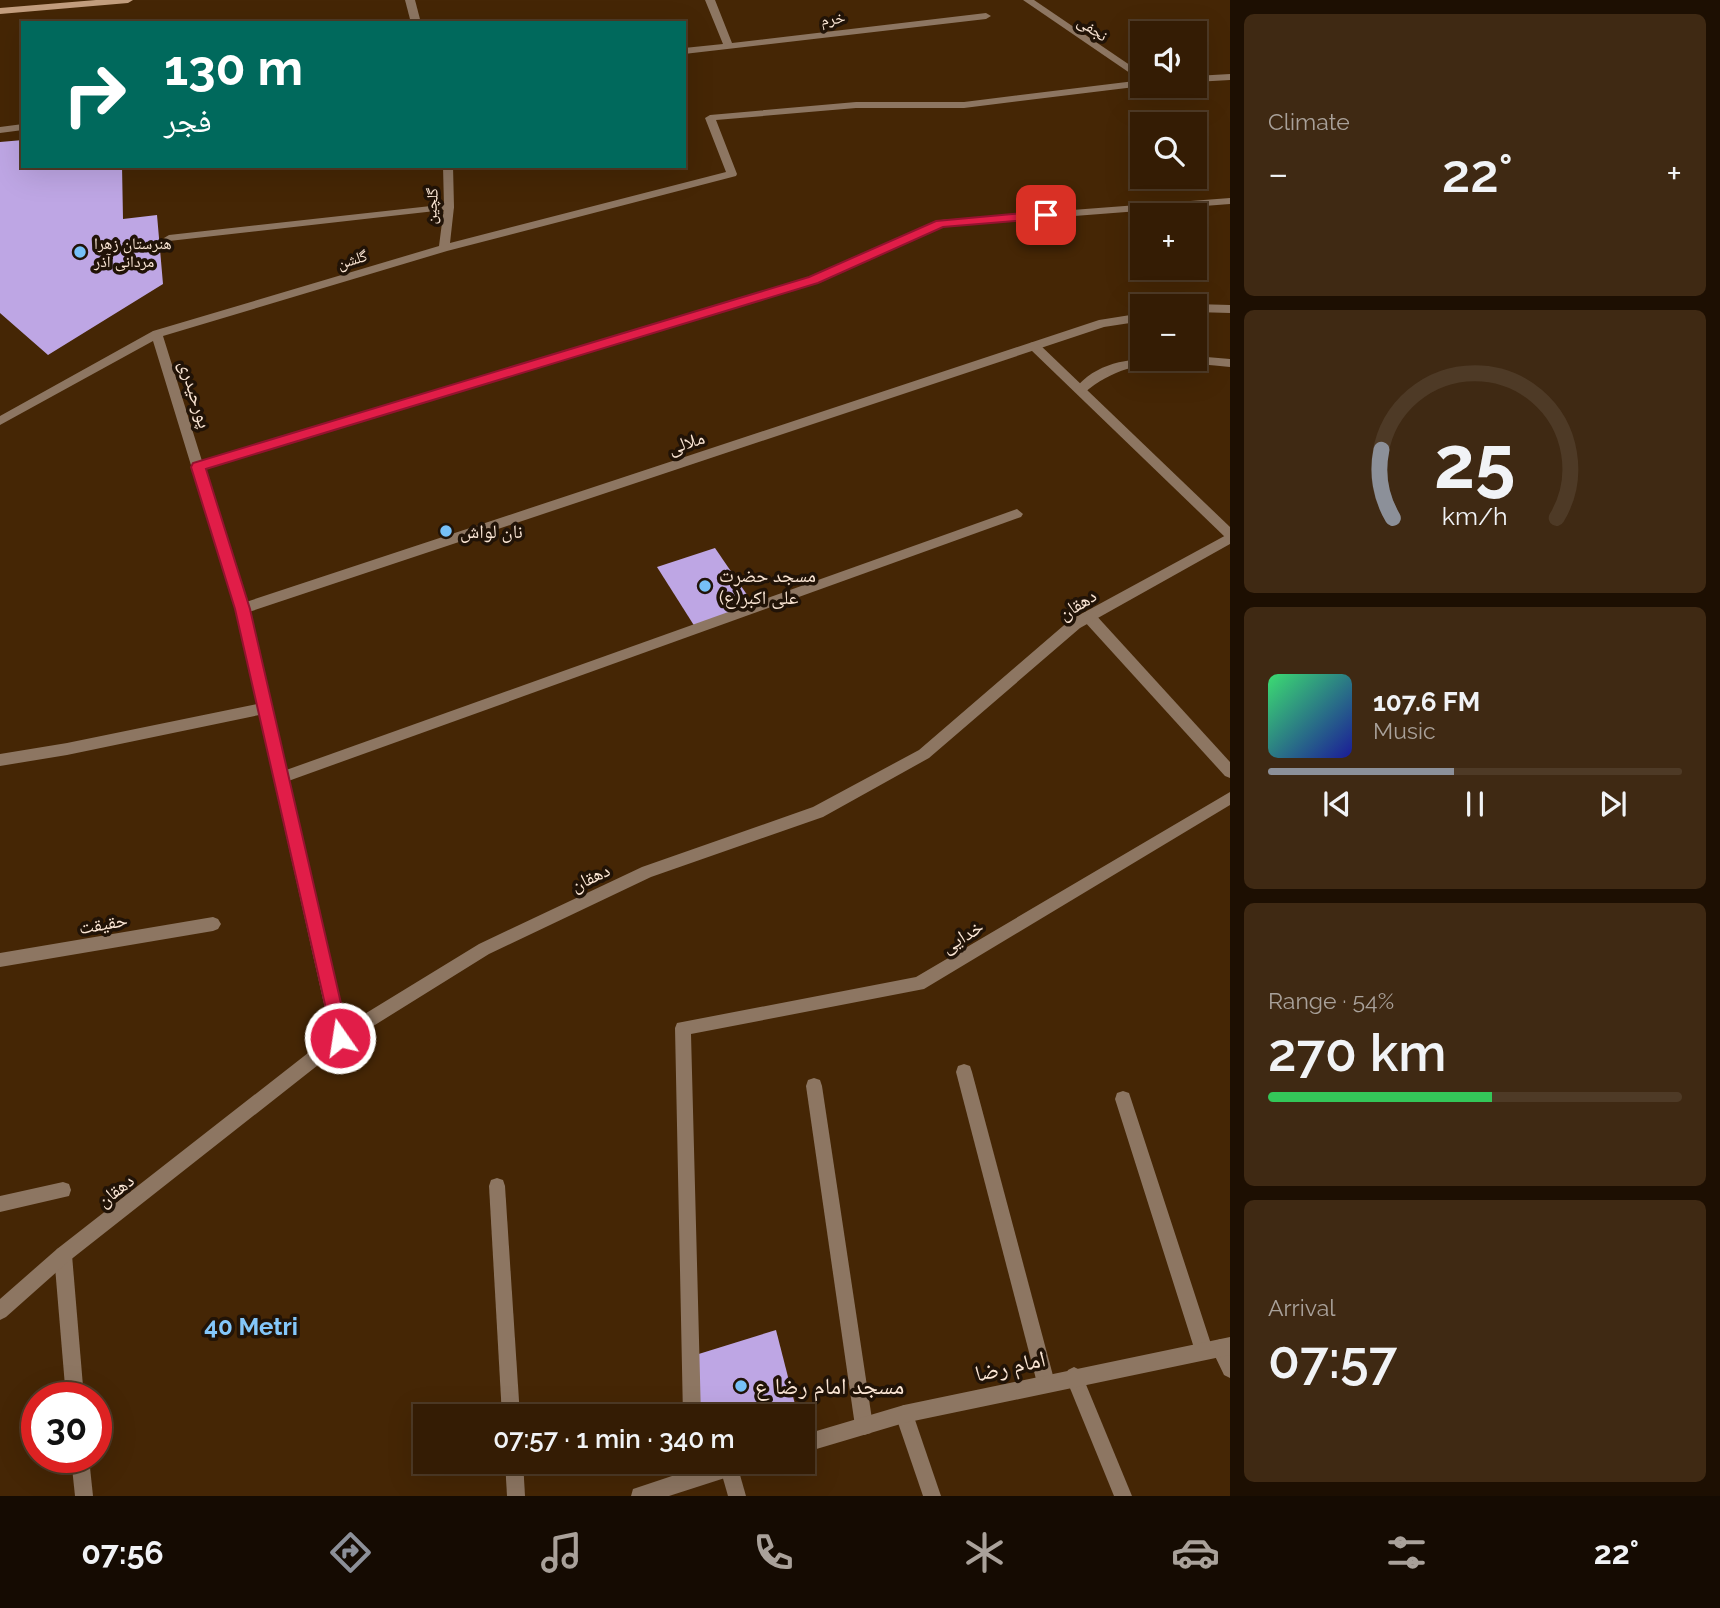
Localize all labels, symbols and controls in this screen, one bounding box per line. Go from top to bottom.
street label: خرم [820,8,846,30]
street label: نجفی [1073,12,1111,46]
map controls [1130,21,1207,371]
button: sound [1130,21,1207,98]
text: 130 m [164,39,303,96]
icon: right [49,49,140,140]
text: فجر [164,102,212,139]
text: Climate [1268,108,1350,135]
button: search [1130,112,1207,189]
text: 22° [1442,143,1513,204]
text: − [1268,151,1288,196]
text: + [1666,151,1682,196]
pin [1016,185,1076,245]
street label: گلچین [421,187,443,225]
icon: arrive [1027,196,1065,234]
button: + [1130,203,1207,280]
place label: هنرستان زهرا مردانی آذر [93,234,172,272]
marker: هنرستان زهرا مردانی آذر [72,244,88,260]
street label: گلشن [335,246,370,274]
button: − [1130,294,1207,371]
street label: پورحیدری [174,357,217,431]
text: 25 [1434,420,1516,505]
street label: ملالی [665,426,707,459]
text: km/h [1442,500,1508,530]
place label: نان لواش [460,520,523,543]
marker: نان لواش [438,523,454,539]
place label: مسجد حضرت علی اکبر(ع) [719,564,816,609]
marker: مسجد حضرت علی اکبر(ع) [697,578,713,594]
street label: دهقان [1054,584,1101,625]
text: 107.6 FM [1373,687,1480,717]
text: Music [1373,717,1436,744]
icon: previous [1318,785,1356,823]
icon: pause [1456,785,1494,823]
icon: next [1594,785,1632,823]
street label: دهقان [567,858,614,896]
street label: حقیقت [77,908,129,938]
street label: خدایی [937,915,988,958]
text: Range · 54% [1268,987,1394,1014]
position arrow [303,1001,377,1075]
text: 270 km [1268,1022,1447,1083]
street label: دهقان [92,1169,139,1212]
text: Arrival [1268,1294,1335,1321]
district label: 40 Metri [204,1312,298,1341]
text: 07:57 [1268,1329,1397,1390]
street label: امام رضا [972,1344,1049,1390]
place label: مسجد امام رضا ع [755,1372,904,1402]
marker: مسجد امام رضا ع [733,1378,749,1394]
speed limit sign: 30 [21,1382,112,1473]
text: 07:57 · 1 min · 340 m [493,1424,735,1454]
icon: directions [326,1528,375,1577]
icon: music [537,1528,586,1577]
icon: phone [749,1528,798,1577]
icon: climate [960,1528,1009,1577]
icon: car [1171,1528,1220,1577]
icon: filters [1382,1528,1431,1577]
text: 07:56 [81,1534,164,1571]
text: 22° [1594,1534,1639,1571]

